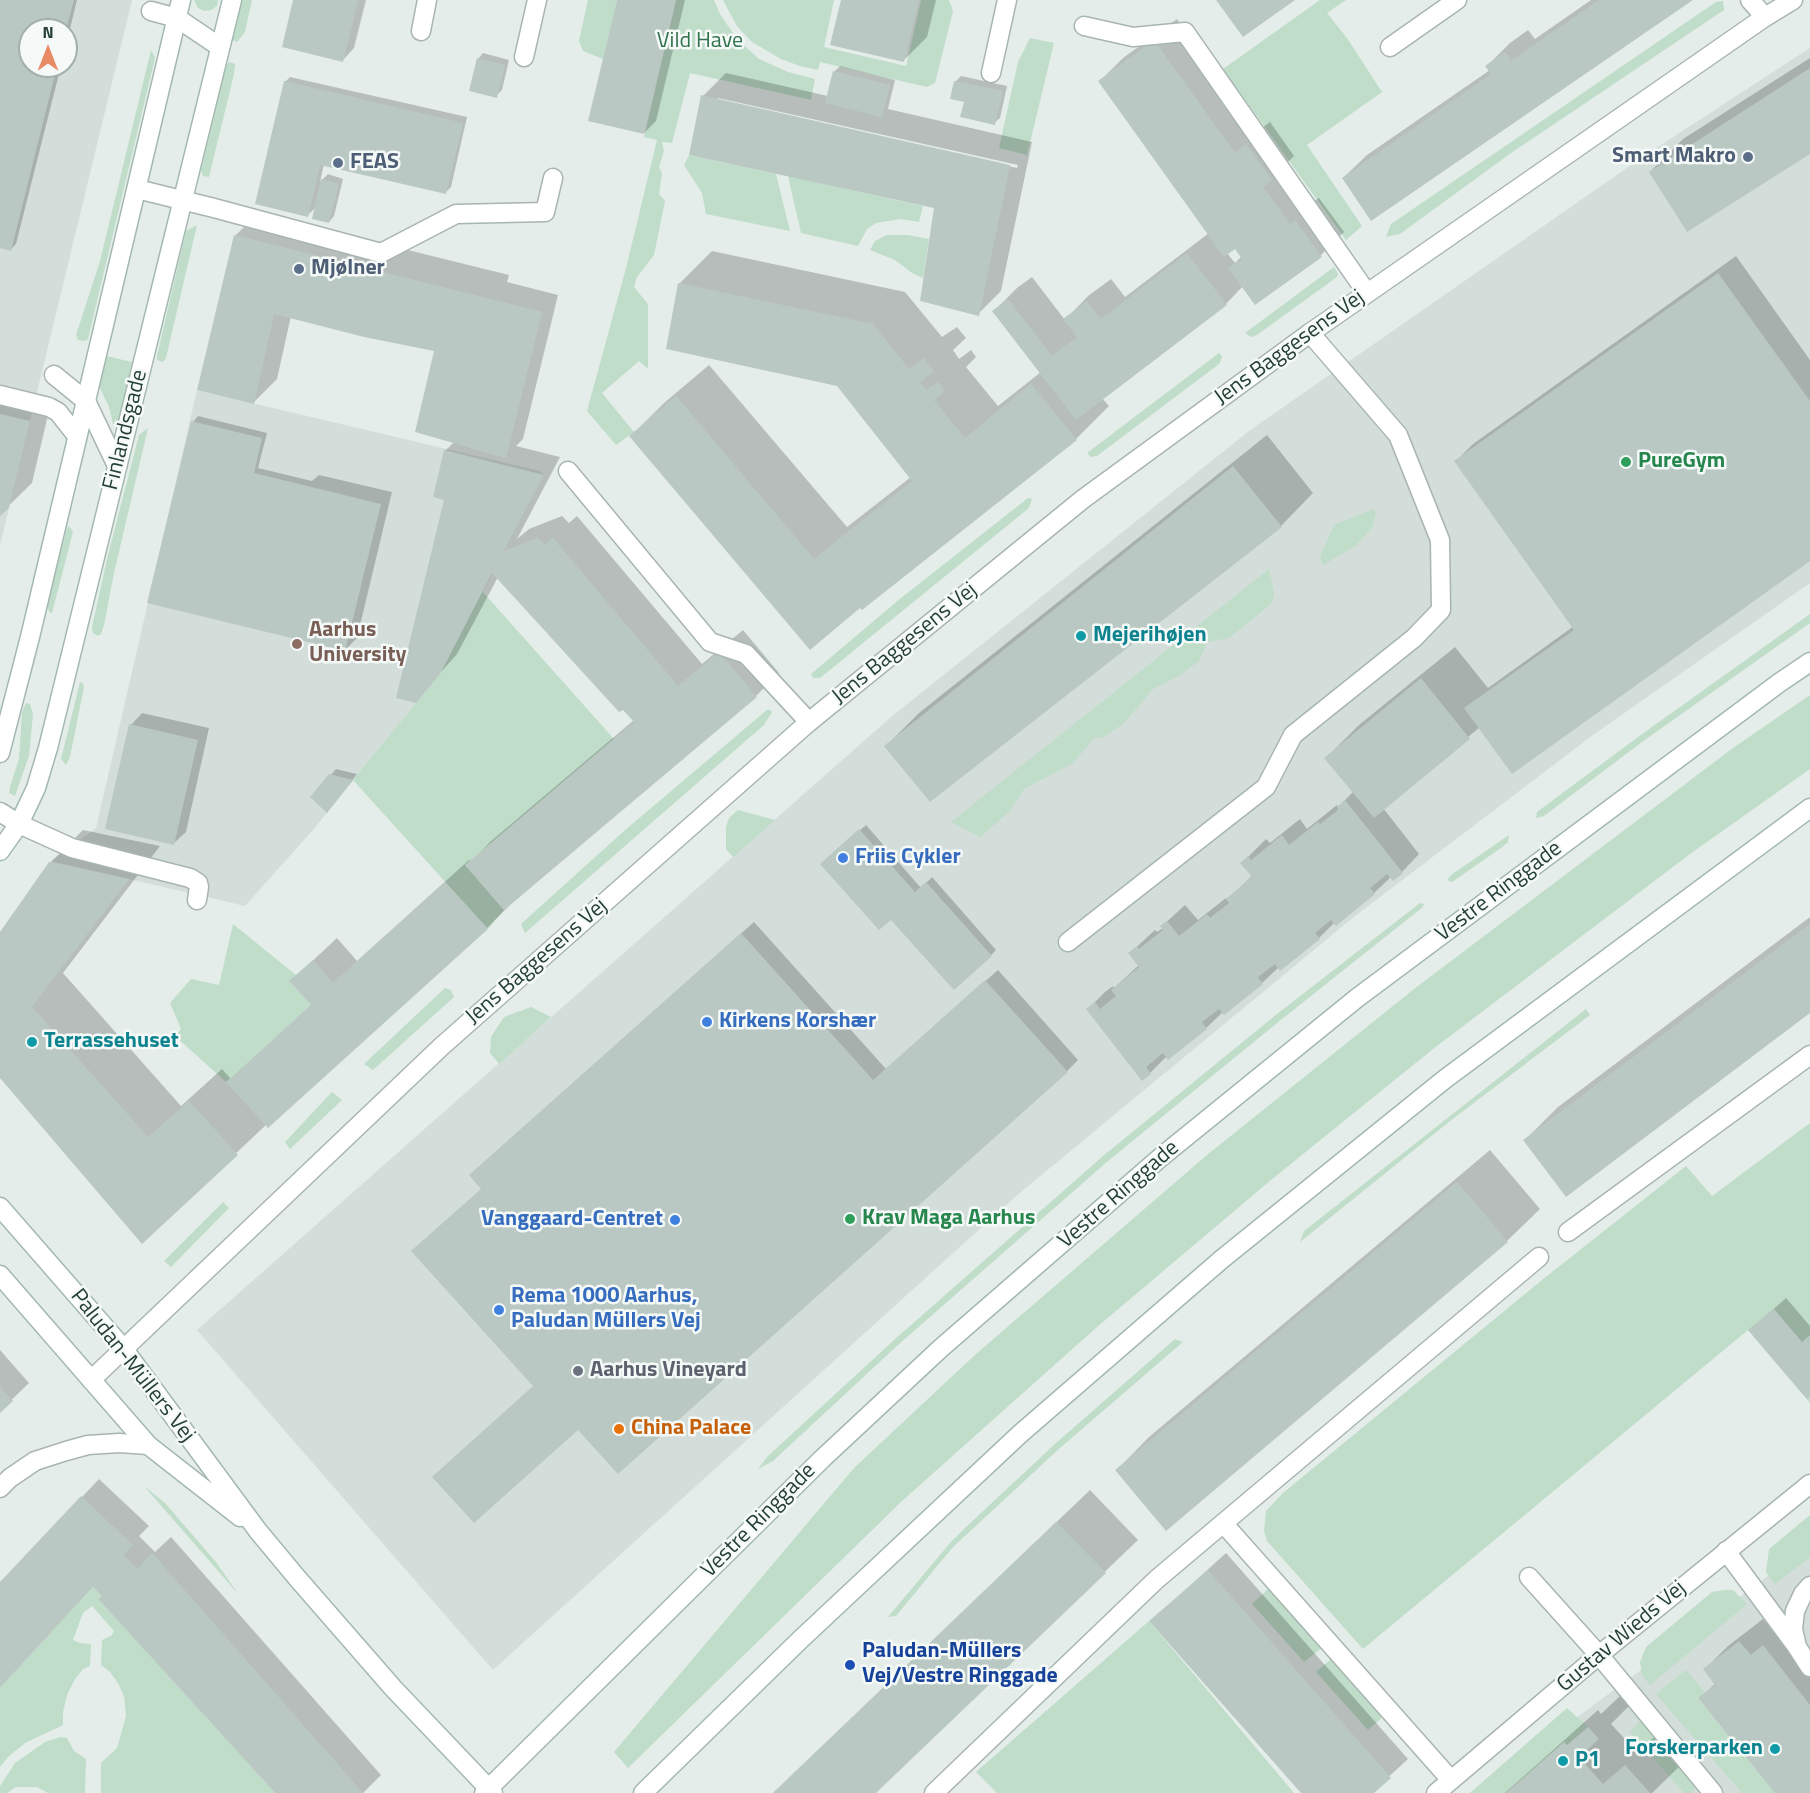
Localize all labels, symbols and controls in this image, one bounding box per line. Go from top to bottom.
north arrow [18,18,78,78]
text: N [42,20,54,44]
park label: Vild Have [657,29,743,55]
place label: Smart Makro [1612,144,1736,170]
place label: FEAS [350,150,399,176]
marker: Smart Makro [1741,150,1755,164]
marker: FEAS [331,156,345,170]
place label: Mjølner [311,256,385,282]
marker: Mjølner [292,262,306,276]
street label: Jens Baggesens Vej [1210,285,1370,411]
street label: Finlandsgade [98,367,154,493]
place label: PureGym [1638,449,1725,475]
marker: PureGym [1619,455,1633,469]
street label: Jens Baggesens Vej [827,577,983,711]
place label: Aarhus University [309,618,406,670]
place label: Mejerihøjen [1093,623,1207,649]
marker: Mejerihøjen [1074,629,1088,643]
marker: Aarhus University [290,637,304,651]
street label: Vestre Ringgade [1431,836,1567,948]
place label: Friis Cykler [855,845,961,871]
marker: Friis Cykler [836,851,850,865]
street label: Jens Baggesens Vej [461,893,613,1031]
place label: Kirkens Korshær [719,1009,876,1035]
marker: Kirkens Korshær [700,1015,714,1029]
place label: Terrassehuset [44,1029,179,1055]
marker: Terrassehuset [25,1035,39,1049]
street label: Vestre Ringgade [1053,1135,1185,1255]
place label: Krav Maga Aarhus [862,1206,1035,1232]
place label: Vanggaard-Centret [481,1207,663,1233]
marker: Krav Maga Aarhus [843,1212,857,1226]
marker: Vanggaard-Centret [668,1213,682,1227]
street label: Paludan-Müllers Vej [64,1284,200,1448]
place label: Rema 1000 Aarhus, Paludan Müllers Vej [511,1284,701,1336]
marker: Rema 1000 Aarhus, Paludan Müllers Vej [492,1303,506,1317]
place label: Aarhus Vineyard [590,1358,747,1384]
marker: Aarhus Vineyard [571,1364,585,1378]
place label: China Palace [631,1416,751,1442]
marker: China Palace [612,1422,626,1436]
street label: Vestre Ringgade [696,1458,822,1584]
street label: Gustav Wieds Vej [1552,1576,1692,1698]
place label: Paludan-Müllers Vej/Vestre Ringgade [862,1639,1058,1690]
marker: Paludan-Müllers Vej/Vestre Ringgade [843,1658,857,1672]
place label: Forskerparken [1625,1736,1763,1762]
marker: Forskerparken [1768,1742,1782,1756]
place label: P1 [1575,1748,1600,1774]
marker: P1 [1556,1754,1570,1768]

